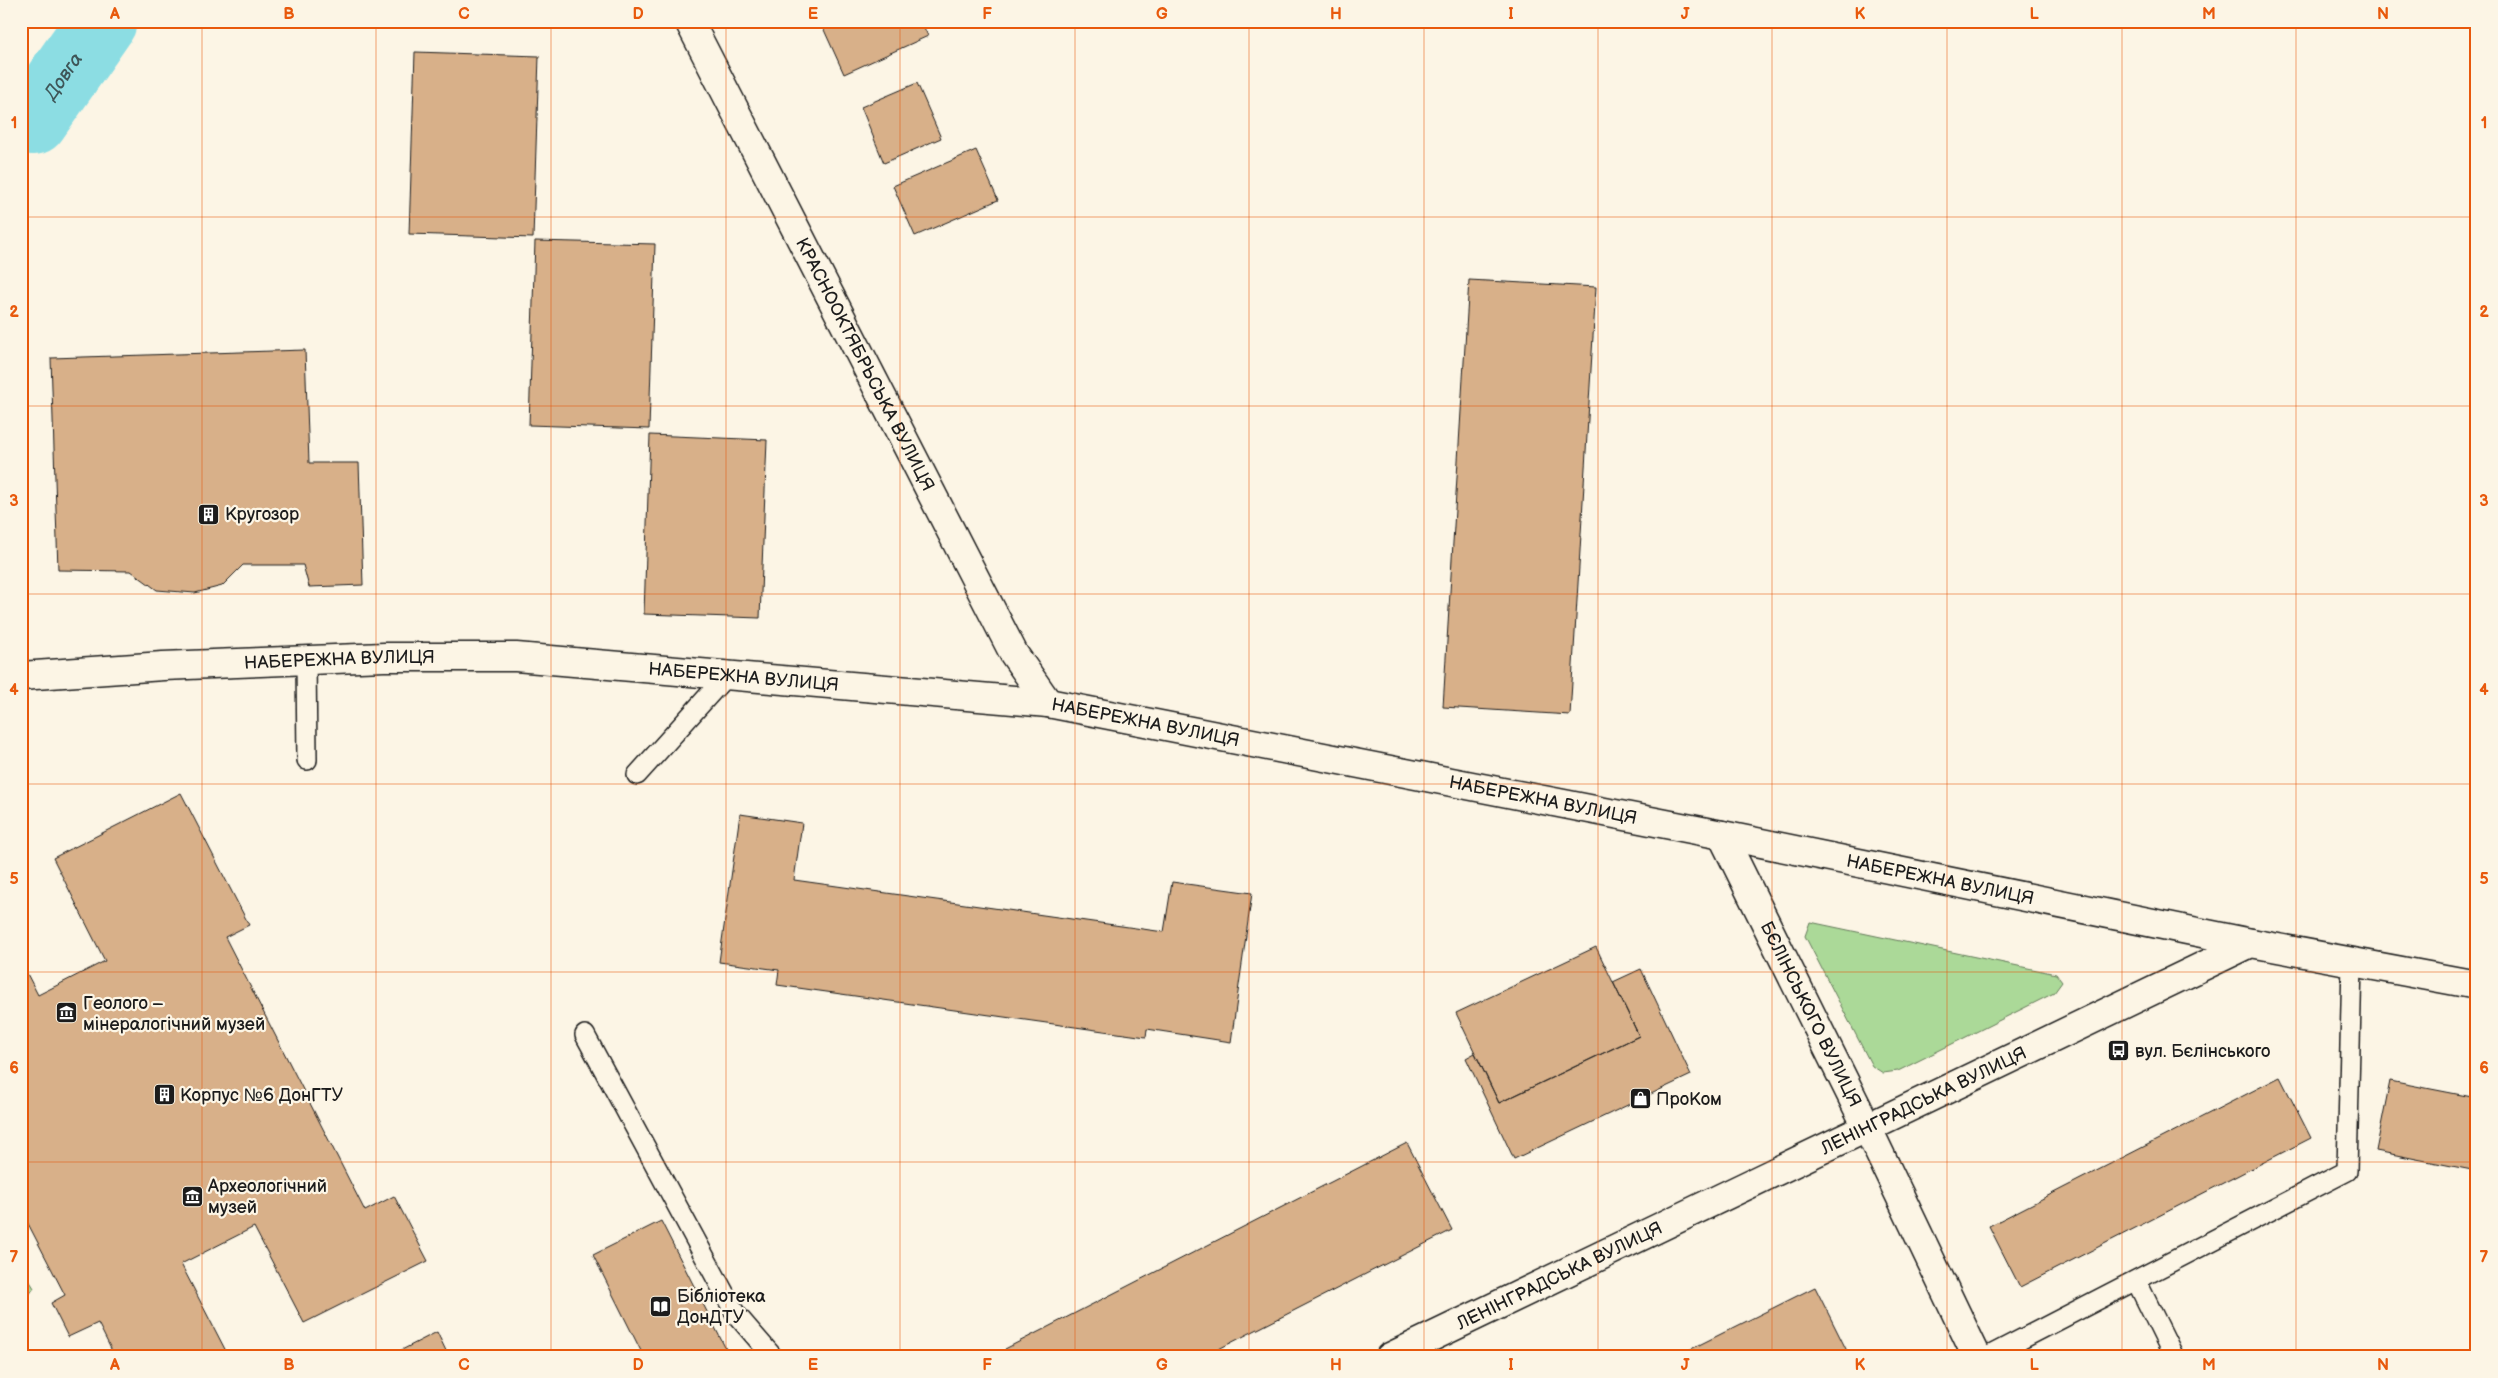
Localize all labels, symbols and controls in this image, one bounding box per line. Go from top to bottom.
text: A [109,5,120,24]
text: B [283,5,295,24]
text: C [458,5,470,24]
text: D [632,5,644,24]
text: E [808,5,818,24]
text: F [982,5,992,24]
text: G [1156,5,1168,24]
text: H [1330,5,1342,24]
text: I [1508,5,1514,24]
text: J [1681,5,1690,24]
text: K [1855,5,1866,24]
text: L [2029,5,2039,24]
text: M [2202,5,2216,24]
text: N [2377,5,2389,24]
water label: Довга [39,48,88,105]
text: 1 [11,114,17,133]
text: 1 [2481,114,2487,133]
street label: КРАСНООКТЯБРЬСЬКА ВУЛИЦЯ [792,234,939,495]
text: 2 [9,303,19,322]
text: 2 [2479,303,2489,322]
text: 3 [9,492,19,511]
text: 3 [2479,492,2489,511]
building icon: Кругозор [197,502,221,526]
place label: Кругозор [225,504,299,525]
street label: НАБЕРЕЖНА ВУЛИЦЯ [244,647,435,673]
street label: НАБЕРЕЖНА ВУЛИЦЯ [648,658,840,695]
text: 4 [9,681,19,700]
text: 4 [2479,681,2489,700]
street label: НАБЕРЕЖНА ВУЛИЦЯ [1050,693,1241,751]
street label: НАБЕРЕЖНА ВУЛИЦЯ [1447,771,1639,829]
street label: НАБЕРЕЖНА ВУЛИЦЯ [1845,850,2036,909]
text: 5 [9,870,19,889]
text: 5 [2479,870,2489,889]
street label: БЄЛІНСЬКОГО ВУЛИЦЯ [1756,918,1866,1110]
place label: Геолого – мінералогічний музей [83,993,265,1035]
museum icon: Геолого – мінералогічний музей [55,1001,79,1025]
bus stop icon: вул. Бєлінського [2107,1039,2131,1063]
place label: вул. Бєлінського [2135,1041,2270,1062]
street label: ЛЕНІНГРАДСЬКА ВУЛИЦЯ [1816,1042,2030,1159]
text: 6 [9,1059,19,1078]
text: 6 [2479,1059,2489,1078]
building icon: Корпус №6 ДонГТУ [152,1083,176,1107]
place label: Корпус №6 ДонГТУ [180,1085,343,1106]
shop icon: ПроКом [1628,1087,1652,1111]
place label: ПроКом [1656,1089,1722,1110]
place label: Археологічний музей [207,1176,327,1218]
museum icon: Археологічний музей [180,1184,204,1208]
street label: ЛЕНІНГРАДСЬКА ВУЛИЦЯ [1452,1217,1666,1334]
text: 7 [10,1248,19,1267]
text: 7 [2480,1248,2489,1267]
place label: Бібліотека ДонДТУ [677,1286,766,1328]
library icon: Бібліотека ДонДТУ [649,1294,673,1318]
text: A [109,1356,120,1375]
text: B [283,1356,295,1375]
text: C [458,1356,470,1375]
text: D [632,1356,644,1375]
text: E [808,1356,818,1375]
text: F [982,1356,992,1375]
text: G [1156,1356,1168,1375]
text: H [1330,1356,1342,1375]
text: I [1508,1356,1514,1375]
text: J [1681,1356,1690,1375]
text: K [1855,1356,1866,1375]
text: L [2029,1356,2039,1375]
text: M [2202,1356,2216,1375]
text: N [2377,1356,2389,1375]

